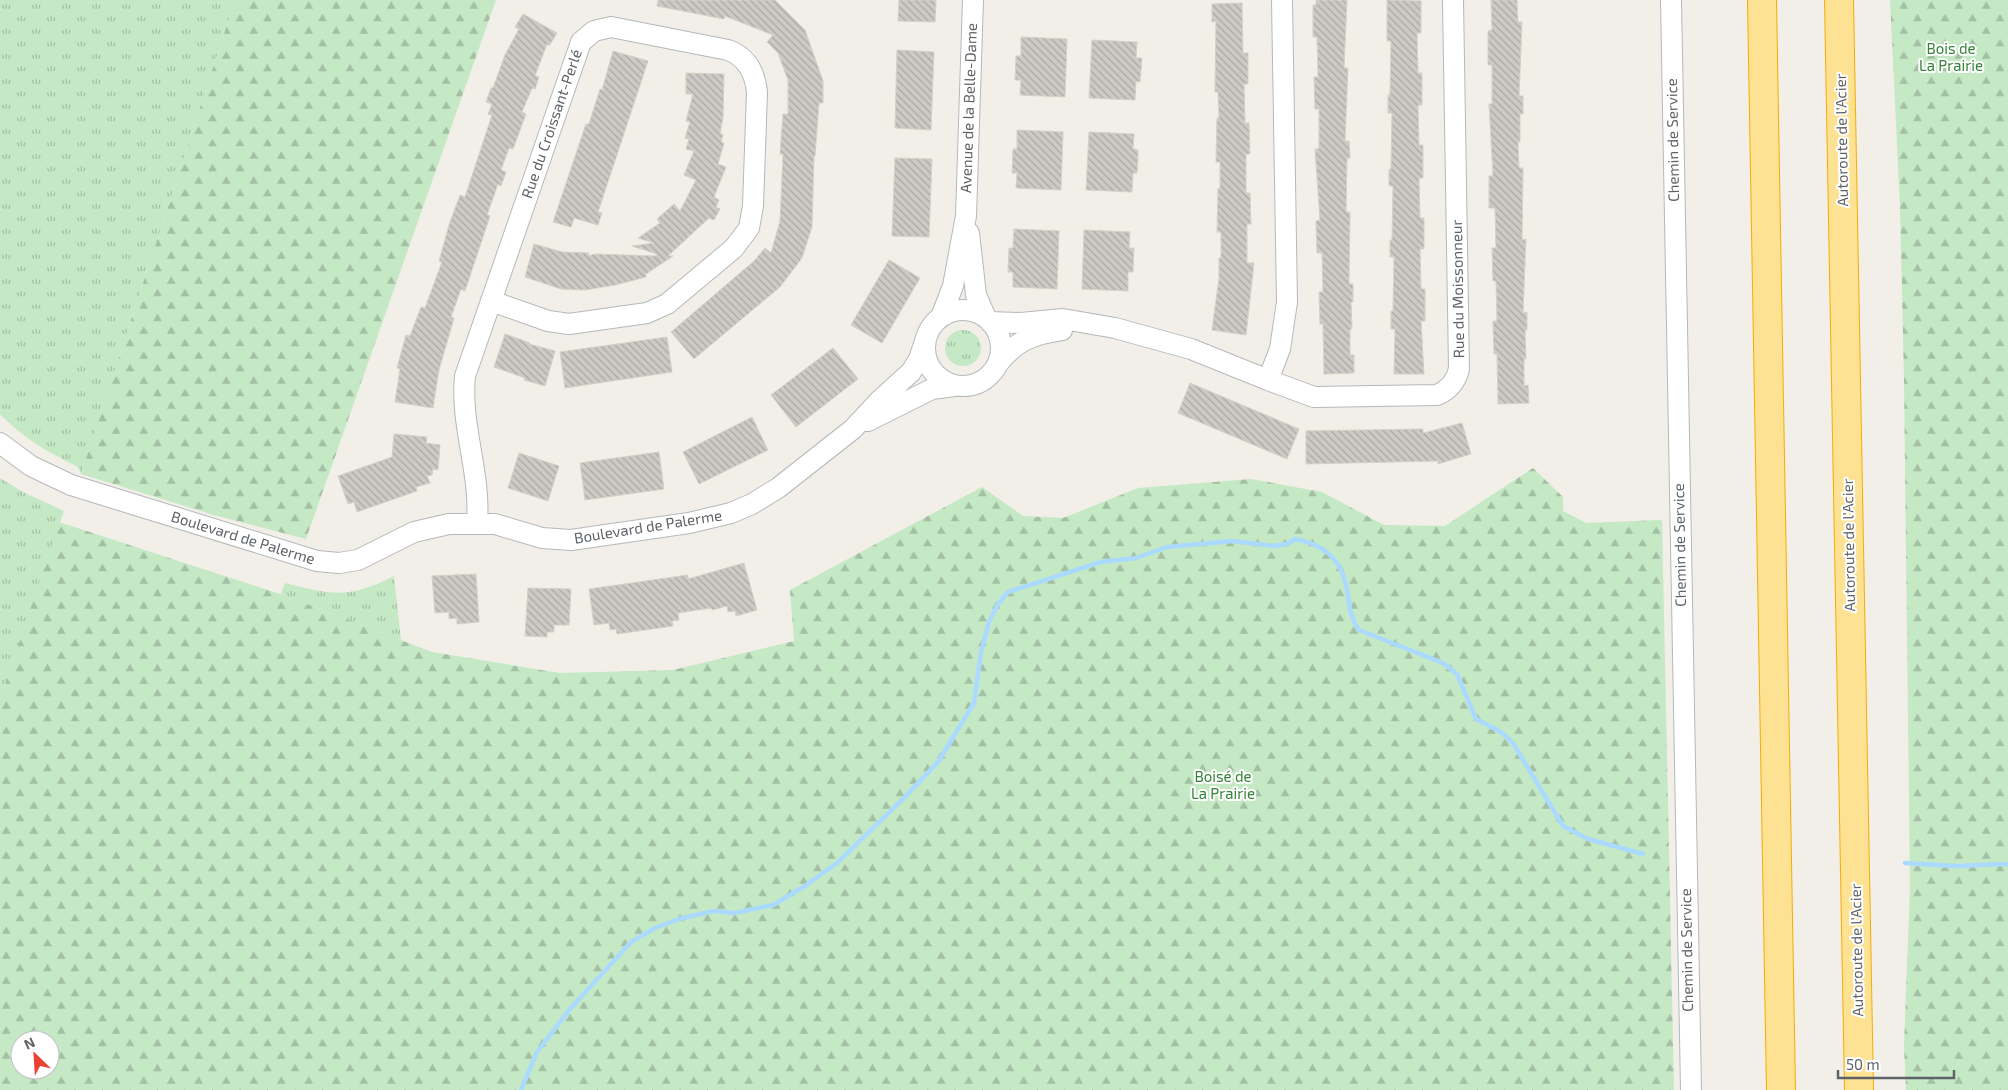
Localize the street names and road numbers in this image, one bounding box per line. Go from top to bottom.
street label: Avenue de la Belle-Dame [956,23,980,193]
street label: Rue du Croissant-Perlé [517,47,585,200]
street label: Autoroute de l'Acier [1831,73,1851,207]
street label: Chemin de Service [1662,78,1682,202]
street label: Rue du Moissonneur [1447,219,1467,359]
street label: Autoroute de l'Acier [1838,478,1858,612]
street label: Chemin de Service [1669,483,1689,607]
street label: Boulevard de Palerme [573,505,723,547]
street label: Boulevard de Palerme [169,507,317,568]
street label: Autoroute de l'Acier [1846,883,1866,1017]
street label: Chemin de Service [1676,888,1696,1012]

